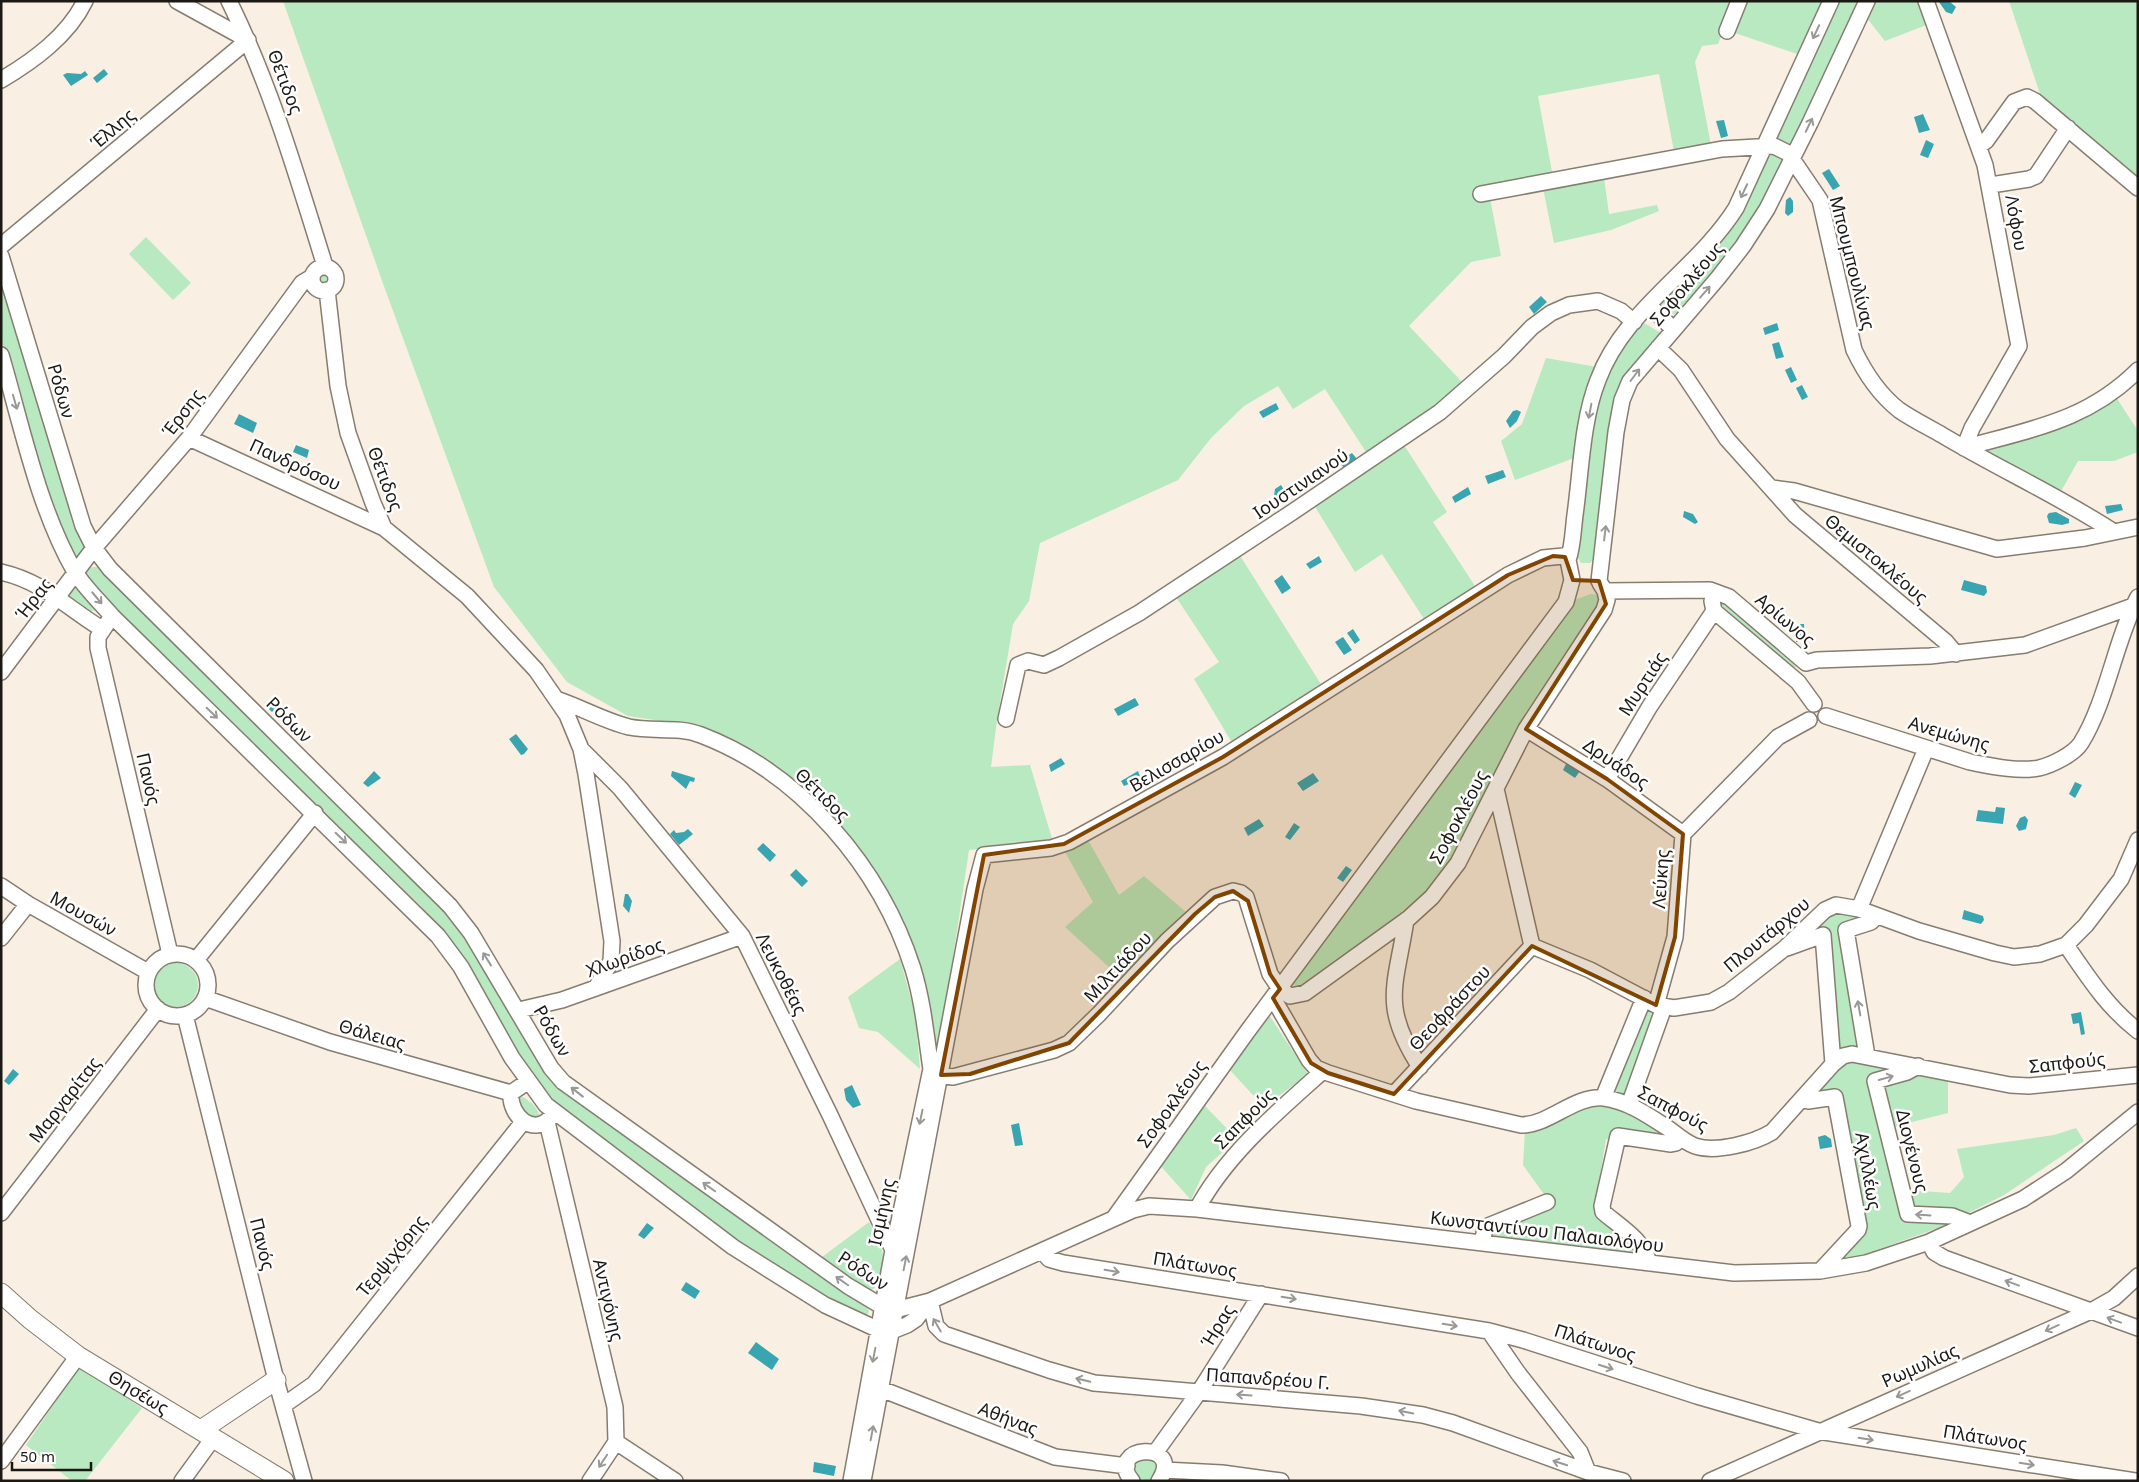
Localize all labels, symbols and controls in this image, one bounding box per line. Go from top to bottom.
one-way arrow [1811,24,1821,39]
street label: Θέτιδος [263,46,309,118]
street label: Έλλης [85,102,140,154]
one-way arrow [1805,118,1815,133]
one-way arrow [1739,183,1748,198]
street label: Μπουμπουλίνας [1825,193,1881,332]
street label: Λόφου [2000,193,2034,253]
street label: Σοφοκλέους [1644,236,1729,330]
one-way arrow [1700,286,1711,299]
street label: Ρόδων [43,361,81,421]
one-way arrow [1630,368,1640,382]
street label: Έρσης [156,383,209,441]
one-way arrow [10,394,20,410]
one-way arrow [1584,403,1594,419]
street label: Πανδρόσου [246,433,345,496]
street label: Ιουστινιανού [1248,442,1353,524]
street label: Θέτιδος [363,443,409,515]
street label: Θεμιστοκλέους [1820,508,1933,609]
one-way arrow [1600,525,1610,541]
street label: Ήρας [9,572,57,624]
street label: Αρίωνος [1751,587,1821,651]
one-way arrow [91,592,102,605]
street label: Μυρτιάς [1613,647,1672,720]
street label: Ρόδων [262,691,318,747]
one-way arrow [205,707,218,719]
street label: Ανεμώνης [1906,710,1993,756]
street label: Βελισσαρίου [1125,723,1228,797]
street label: Δρυάδος [1579,732,1654,794]
street label: Πανός [131,750,167,808]
street label: Θέτιδος [790,762,855,826]
street label: Σοφοκλέους [1423,765,1493,868]
one-way arrow [335,832,347,844]
street label: Λεύκης [1646,848,1674,909]
street label: Μουσών [46,885,121,941]
street label: Πλουτάρχου [1718,891,1815,977]
street label: Μιλτιάδου [1078,926,1156,1007]
street label: Λευκοθέας [751,928,813,1019]
street label: Χλωρίδος [583,932,667,982]
one-way arrow [481,952,491,966]
street label: Θεοφράστου [1403,959,1495,1055]
street label: Ρόδων [529,1000,577,1061]
one-way arrow [1854,1000,1864,1016]
street label: Θάλειας [336,1013,409,1055]
street label: Σαπφούς [2028,1046,2106,1078]
street label: Μαργαρίτας [23,1051,106,1147]
street label: Σοφοκλέους [1131,1055,1211,1152]
one-way arrow [1877,1073,1893,1082]
street label: Σαπφούς [1634,1080,1713,1137]
street label: Σαπφούς [1209,1083,1280,1154]
one-way arrow [571,1087,584,1098]
street label: Διογένους [1891,1107,1935,1195]
one-way arrow [916,1109,925,1125]
street label: Αχιλλέως [1850,1130,1888,1212]
street label: Ισμήνης [862,1176,900,1248]
one-way arrow [702,1182,716,1192]
street label: Κωνσταντίνου Παλαιολόγου [1429,1205,1665,1257]
street label: Τερψιχόρης [351,1209,432,1301]
one-way arrow [1915,1210,1931,1219]
street label: Πανός [245,1215,281,1273]
street label: Ρόδων [834,1245,893,1295]
street label: Πλάτωνος [1151,1246,1239,1283]
one-way arrow [900,1255,910,1271]
street label: Αντιγόνης [588,1256,630,1344]
one-way arrow [1103,1266,1119,1276]
one-way arrow [835,1276,849,1286]
one-way arrow [2005,1278,2020,1287]
one-way arrow [1281,1294,1297,1304]
street label: Ήρας [1195,1299,1240,1352]
one-way arrow [2107,1315,2122,1324]
one-way arrow [932,1318,942,1333]
street label: Πλάτωνος [1551,1318,1639,1367]
one-way arrow [1441,1320,1457,1330]
one-way arrow [2045,1324,2060,1334]
street label: Ρωμυλίας [1878,1337,1962,1393]
one-way arrow [869,1346,879,1362]
street label: Παπανδρέου Γ. [1205,1362,1331,1394]
one-way arrow [1598,1362,1614,1372]
street label: Θησέως [104,1364,174,1419]
one-way arrow [1075,1375,1091,1384]
one-way arrow [1896,1389,1911,1399]
one-way arrow [1236,1391,1252,1400]
street label: Αθήνας [975,1396,1042,1440]
one-way arrow [1398,1406,1414,1416]
street label: Πλάτωνος [1941,1419,2029,1456]
one-way arrow [868,1425,878,1441]
one-way arrow [1858,1434,1874,1444]
scale bar [12,1440,91,1472]
text: 50 m [20,1446,55,1466]
one-way arrow [598,1454,608,1468]
one-way arrow [1552,1457,1568,1467]
one-way arrow [2018,1459,2034,1469]

